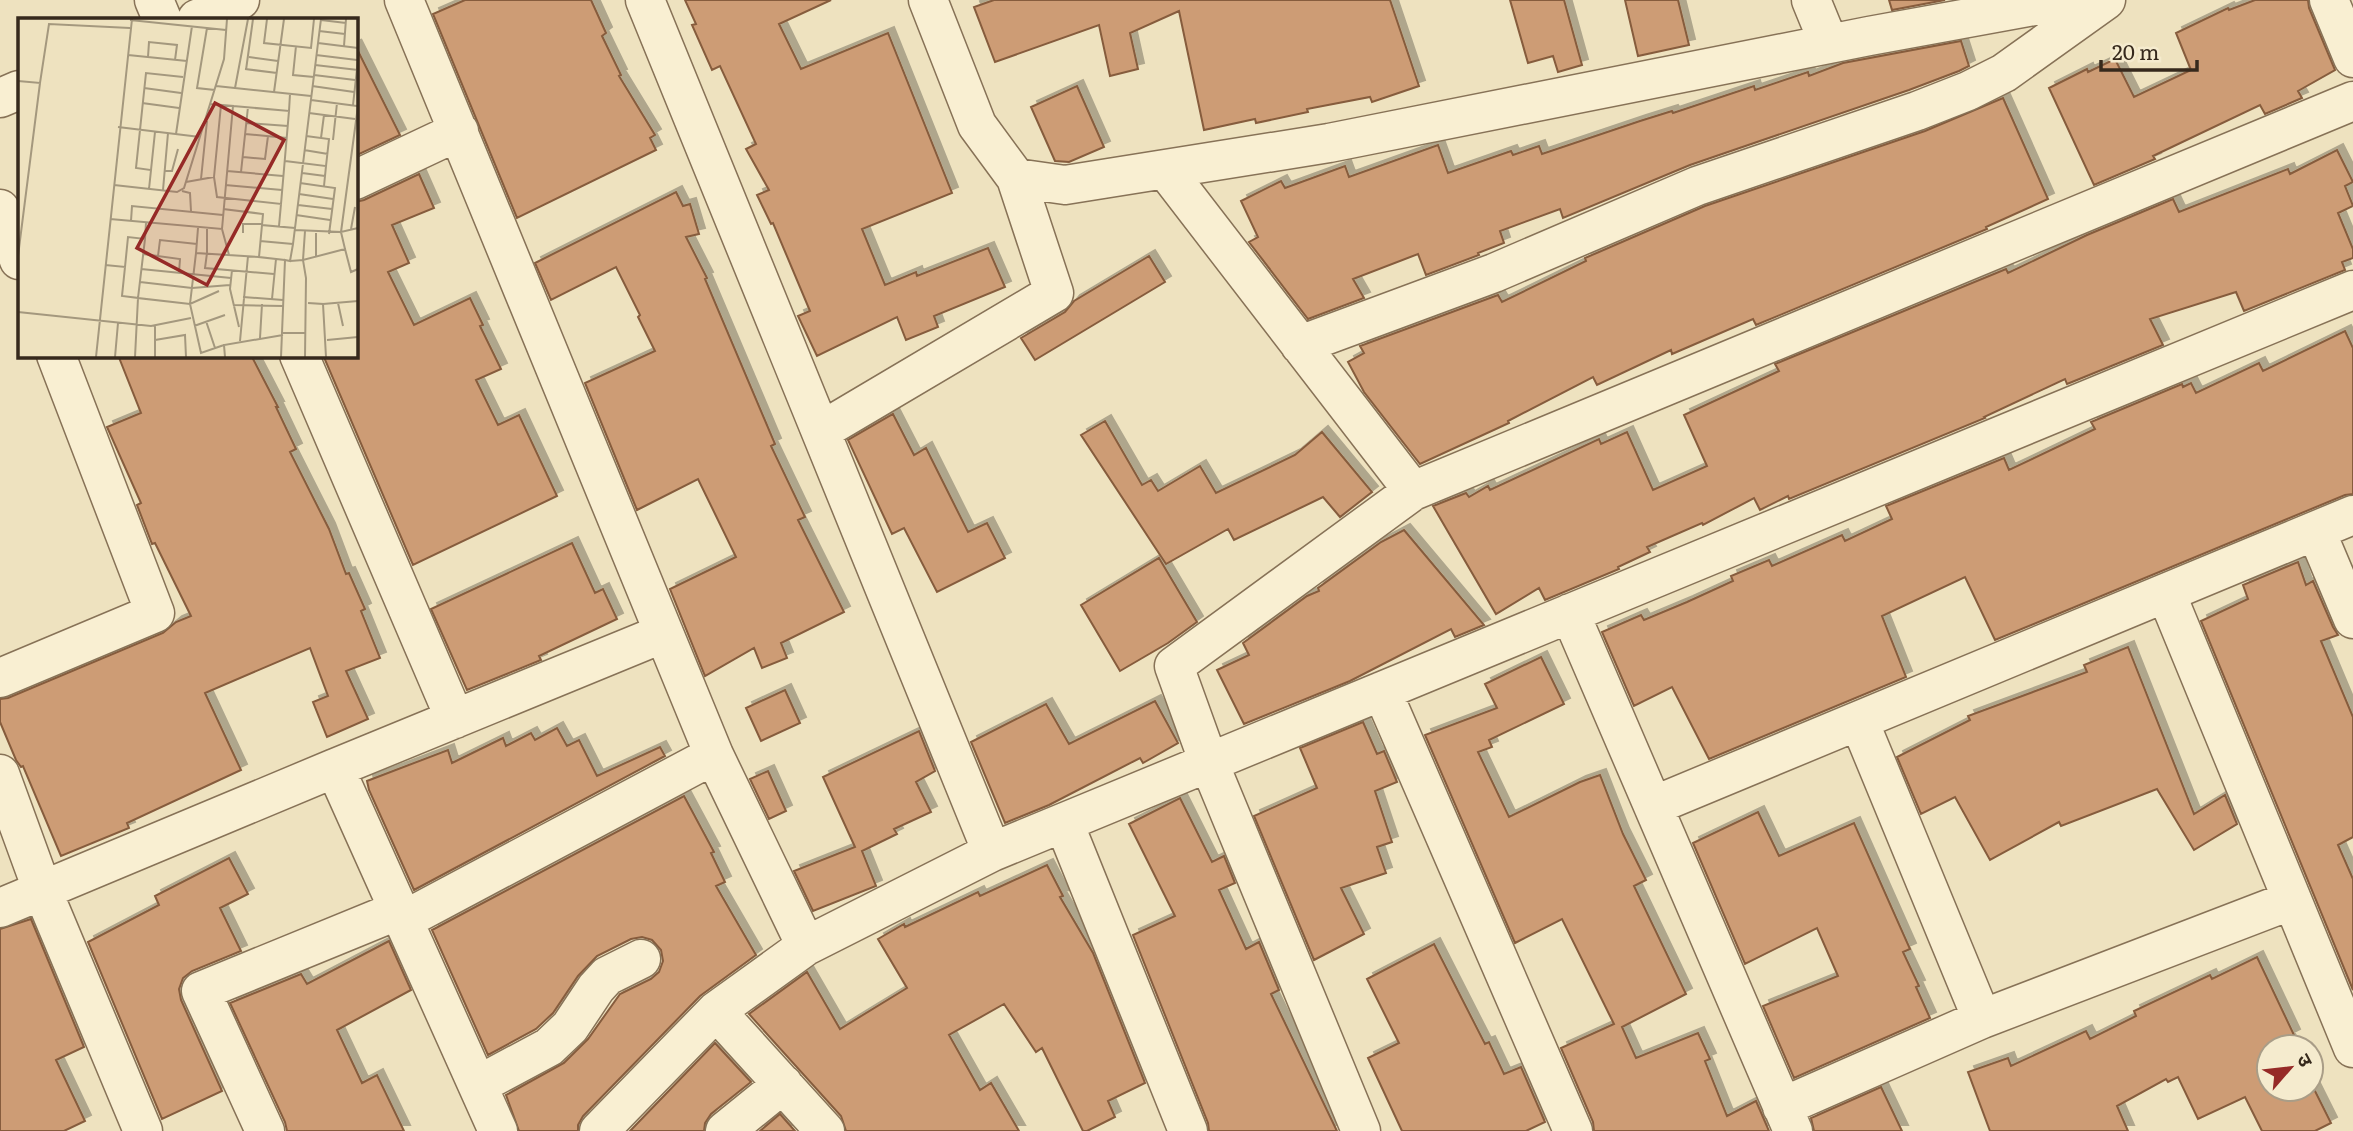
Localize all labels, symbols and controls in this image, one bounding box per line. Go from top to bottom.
inset map [18,18,357,357]
scale bar [2101,28,2197,72]
text: 20 m [2112,35,2159,66]
north arrow [2255,1033,2325,1103]
text: उ [2291,1048,2321,1072]

